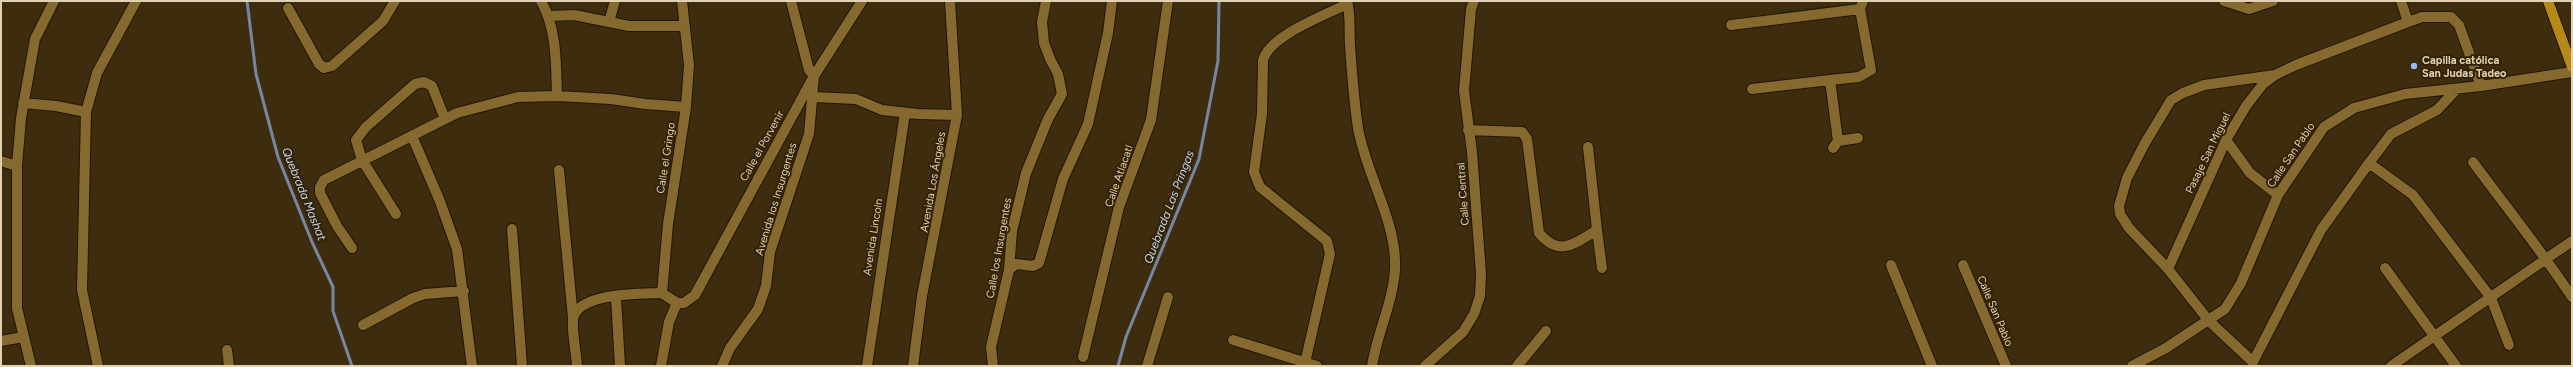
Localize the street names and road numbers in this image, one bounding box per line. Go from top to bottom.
street label: Calle el Porvenir [737,108,787,184]
street label: Pasaje San Miguel [2183,110,2233,196]
street label: Calle San Pablo [2265,120,2317,190]
street label: Calle el Gringo [654,121,678,195]
street label: Avenida Los Ángeles [918,131,948,233]
street label: Avenida los Insurgentes [753,141,799,257]
street label: Calle Atlacatl [1102,143,1136,209]
street label: Calle Central [1454,162,1472,226]
street label: Calle los Insurgentes [984,197,1014,299]
street label: Avenida Lincoln [861,198,885,276]
street label: Calle San Pablo [1974,274,2016,348]

